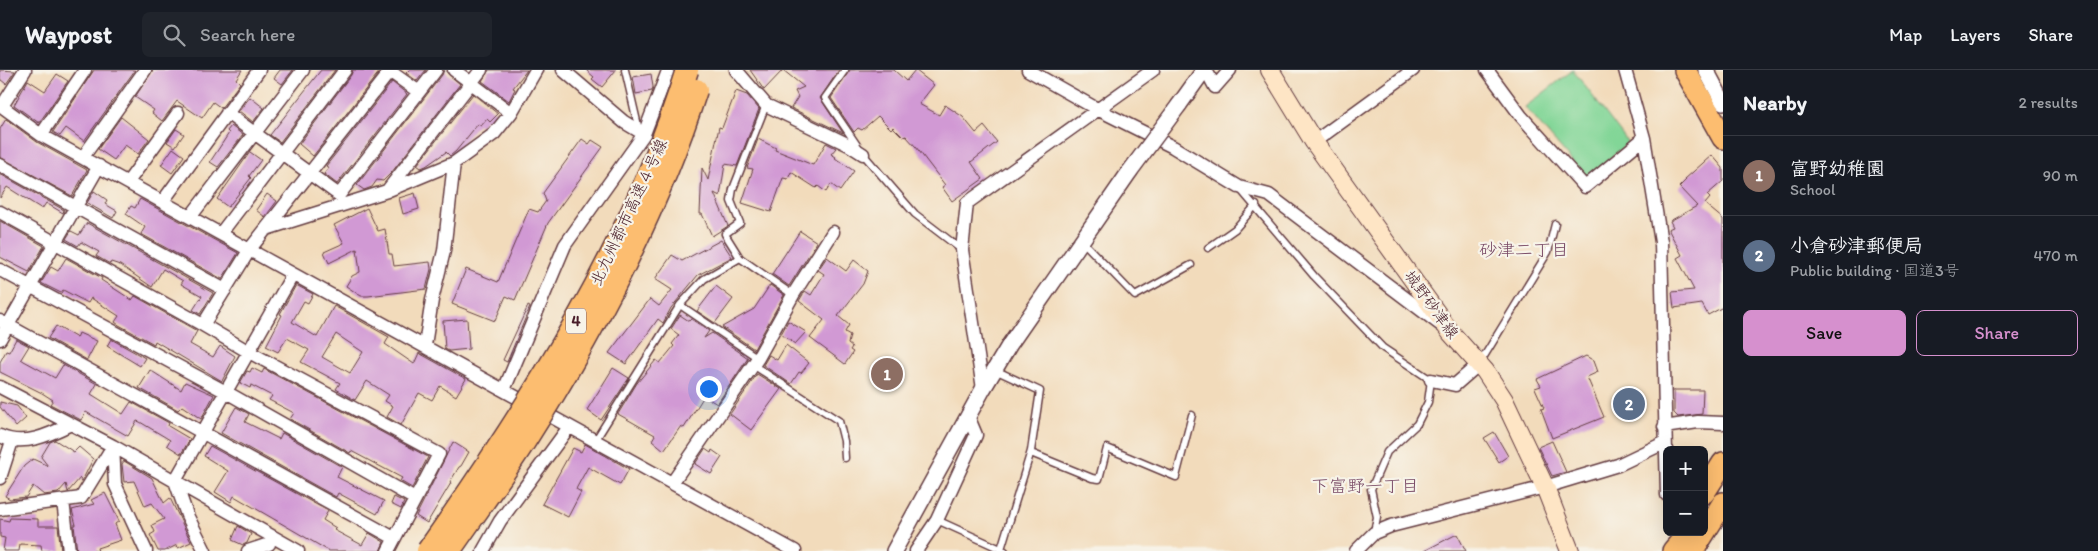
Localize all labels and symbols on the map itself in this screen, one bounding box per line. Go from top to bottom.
street label: 北九州都市高速４号線 [586,136,671,289]
district label: 砂津二丁目 [1479,239,1569,261]
street label: 城野砂津線 [1400,266,1463,342]
road number: 4 [566,308,586,334]
pin: 1 [871,355,903,393]
your location [696,376,722,402]
pin: 2 [1613,385,1645,423]
district label: 下富野一丁目 [1311,475,1419,497]

